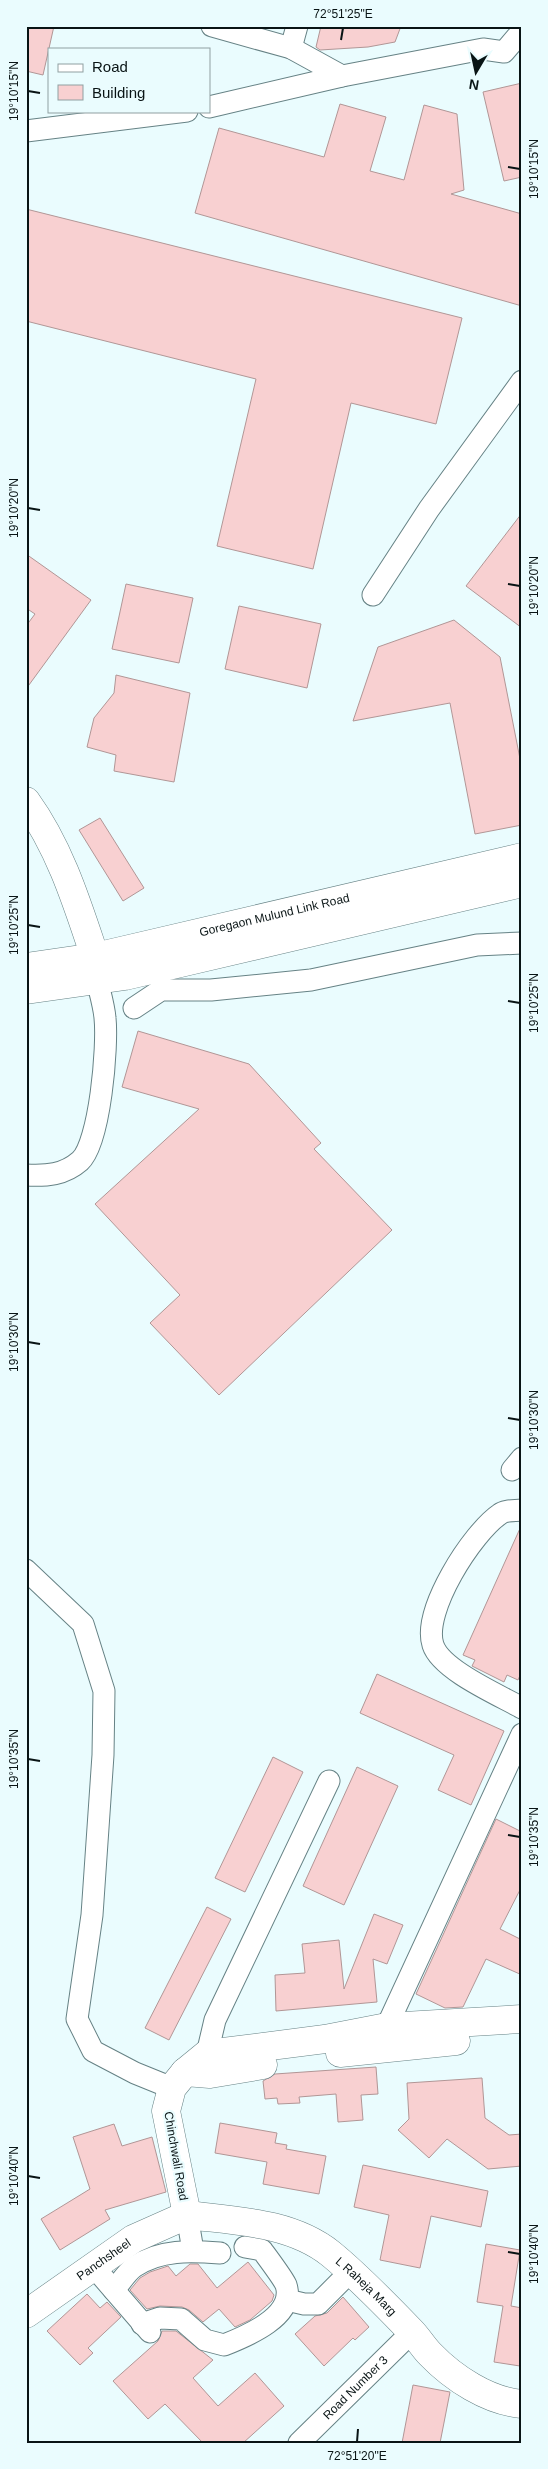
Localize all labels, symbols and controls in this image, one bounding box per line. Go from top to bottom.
text: 72°51'25"E [313,7,373,21]
legend [48,48,210,112]
north arrow [450,48,500,98]
text: Road [92,58,128,75]
text: 19°10'15"N [7,61,21,121]
text: N [468,76,480,94]
text: Building [92,84,145,101]
text: 19°10'15"N [527,139,541,199]
text: 19°10'20"N [7,478,21,538]
text: 19°10'20"N [527,556,541,616]
street label: Goregaon Mulund Link Road [198,891,351,939]
text: 19°10'25"N [7,895,21,955]
text: 19°10'25"N [527,973,541,1033]
text: 19°10'30"N [7,1312,21,1372]
text: 19°10'30"N [527,1390,541,1450]
text: 19°10'35"N [7,1729,21,1789]
text: 19°10'35"N [527,1807,541,1867]
street label: Chinchwali Road [161,2110,191,2202]
text: 19°10'40"N [7,2146,21,2206]
text: 19°10'40"N [527,2224,541,2284]
street label: Panchsheel [74,2236,134,2283]
street label: L Raheja Marg [333,2254,399,2319]
street label: Road Number 3 [320,2353,391,2422]
text: 72°51'20"E [327,2449,387,2463]

